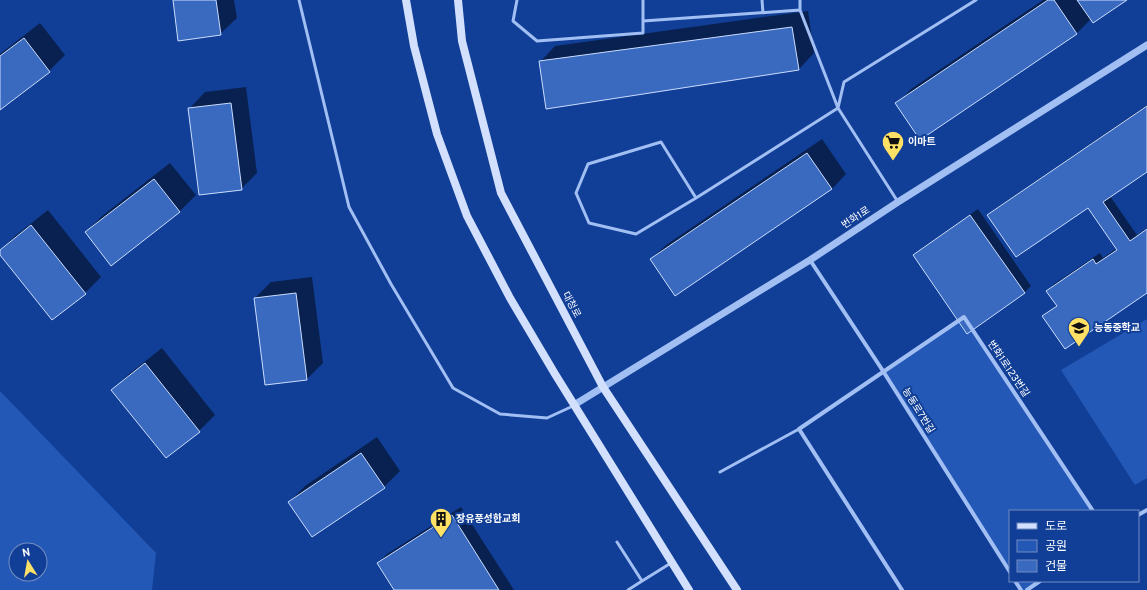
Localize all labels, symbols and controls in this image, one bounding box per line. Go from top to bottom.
supermarket icon: 이마트 [880,129,906,162]
place label: 이마트 [908,136,936,149]
street label: 번화1로 [839,204,873,232]
street label: 대청로 [559,290,583,320]
school or university icon: 능동중학교 [1066,315,1092,348]
place label: 능동중학교 [1094,321,1140,335]
street label: 번화1로123번길 [984,338,1032,400]
street label: 능동로7번길 [899,386,937,436]
building icon: 장유풍성한교회 [428,506,454,539]
legend [1009,510,1139,582]
place label: 장유풍성한교회 [456,513,520,526]
text: 도로 [1045,519,1067,535]
text: 공원 [1045,539,1067,555]
north arrow [8,542,48,582]
text: N [21,546,31,561]
text: 건물 [1045,559,1067,575]

